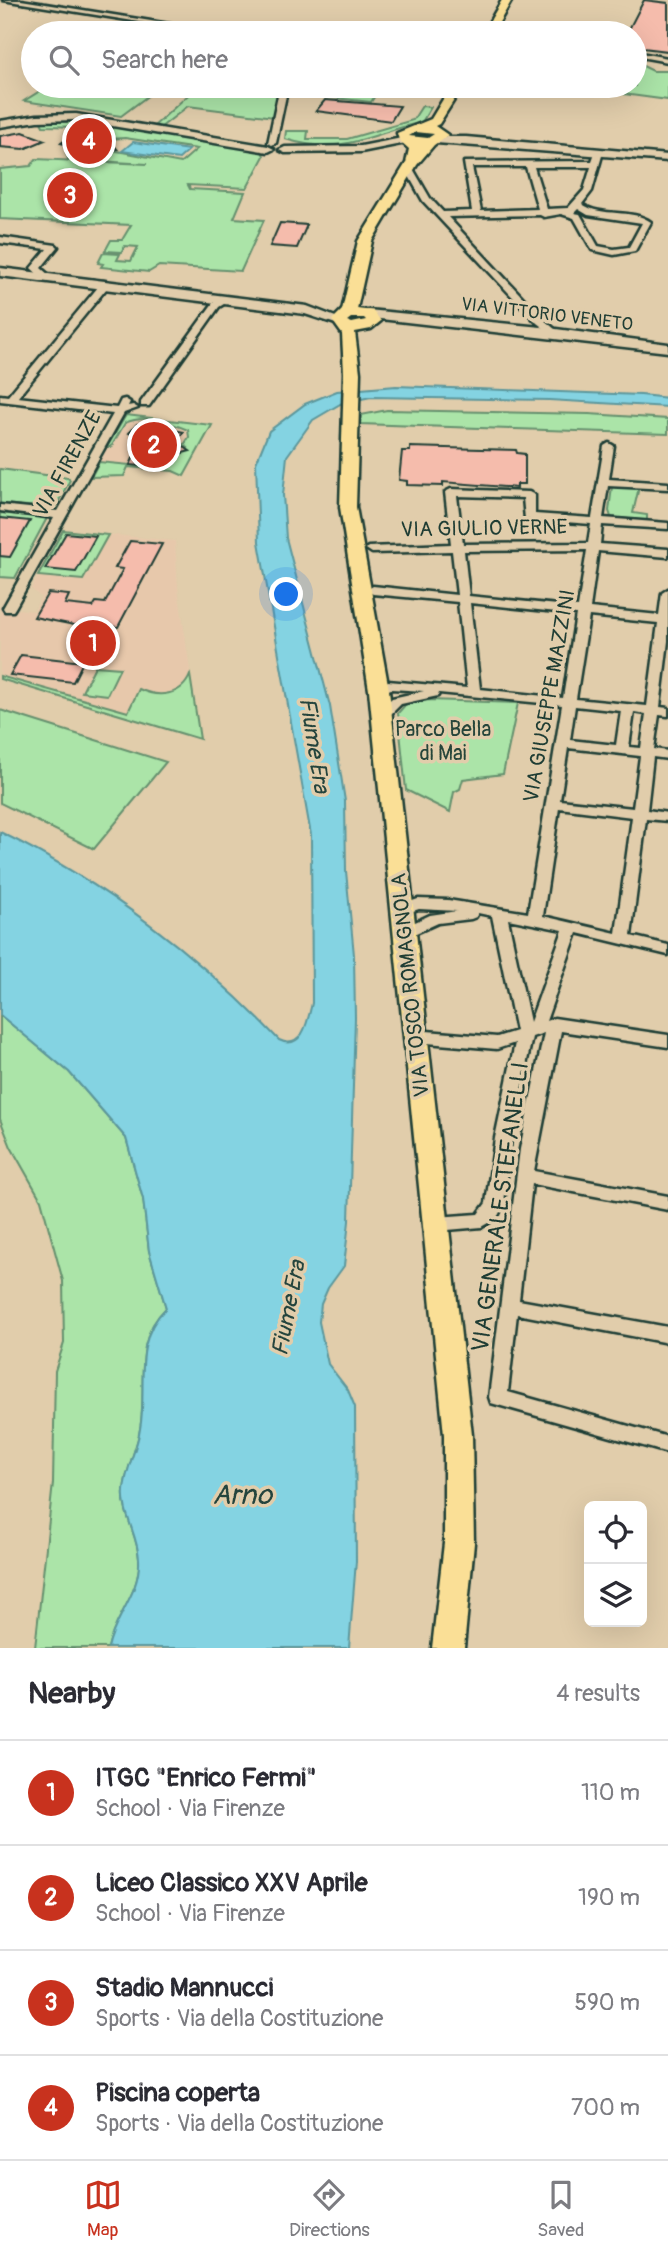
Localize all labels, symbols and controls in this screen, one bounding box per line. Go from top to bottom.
search box [21,21,647,98]
icon: search [45,41,83,79]
text: Search here [101,44,228,76]
pin: 4 [66,115,112,167]
pin: 3 [47,169,93,221]
street label: VIA VITTORIO VENETO [460,293,634,336]
street label: VIA FIRENZE [27,406,108,522]
pin: 2 [131,419,177,471]
street label: VIA GIULIO VERNE [400,514,568,543]
your location [269,577,303,611]
street label: VIA GIUSEPPE MAZZINI [517,588,582,805]
pin: 1 [70,617,116,669]
water label: Fiume Era [293,695,337,796]
park label: Parco Bella di Mai [395,716,491,767]
street label: VIA TOSCO ROMAGNOLA [385,872,436,1098]
street label: VIA GENERALE STEFANELLI [466,1060,535,1354]
water label: Fiume Era [265,1257,312,1358]
water label: Arno [212,1478,274,1513]
map controls [584,1501,647,1627]
button: locate [584,1501,647,1564]
button: layers [584,1564,647,1627]
text: Nearby [28,1675,115,1712]
text: 4 results [556,1679,640,1708]
text: ITGC "Enrico Fermi" [95,1762,316,1794]
text: 1 [47,1778,56,1807]
text: 110 m [581,1778,640,1807]
text: School · Via Firenze [95,1794,285,1823]
text: Liceo Classico XXV Aprile [95,1867,368,1899]
text: 2 [45,1883,57,1912]
text: 190 m [578,1883,640,1912]
text: School · Via Firenze [95,1899,285,1928]
text: Stadio Mannucci [95,1972,273,2004]
text: 3 [45,1988,57,2017]
text: 590 m [575,1988,640,2017]
text: Sports · Via della Costituzione [95,2004,383,2033]
text: Piscina coperta [95,2077,260,2109]
text: 4 [44,2093,58,2122]
text: 700 m [571,2093,640,2122]
text: Sports · Via della Costituzione [95,2109,383,2138]
tab: Map [84,2176,122,2242]
tab: Directions [289,2176,370,2242]
tab: Saved [537,2176,584,2242]

